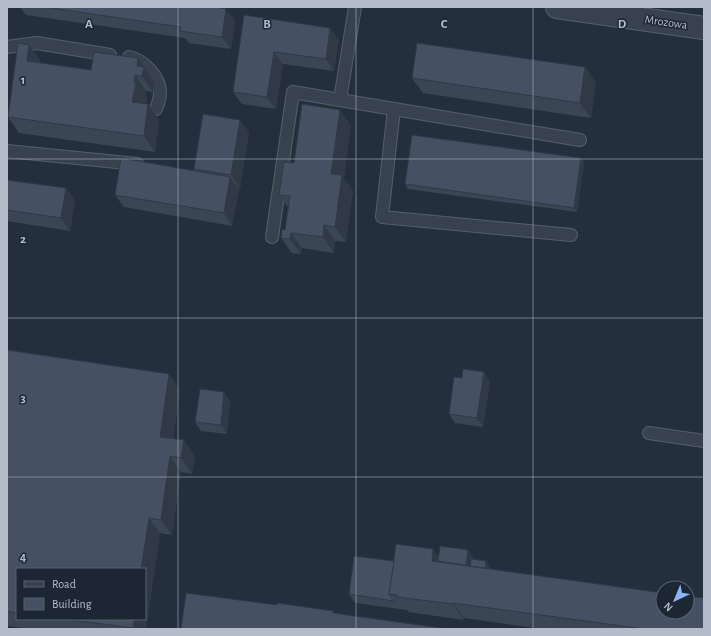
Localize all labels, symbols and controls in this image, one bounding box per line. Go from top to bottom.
street label: Mrozowa [644,13,689,31]
text: A [85,18,93,31]
text: B [263,18,271,31]
text: C [441,18,448,31]
text: D [618,18,627,31]
text: 1 [21,74,25,87]
text: 2 [20,233,26,246]
text: 3 [20,392,26,405]
text: 4 [20,551,27,564]
legend [16,568,146,620]
text: Road [52,578,76,590]
north arrow [655,580,695,620]
text: Building [52,598,92,610]
text: N [662,600,675,613]

